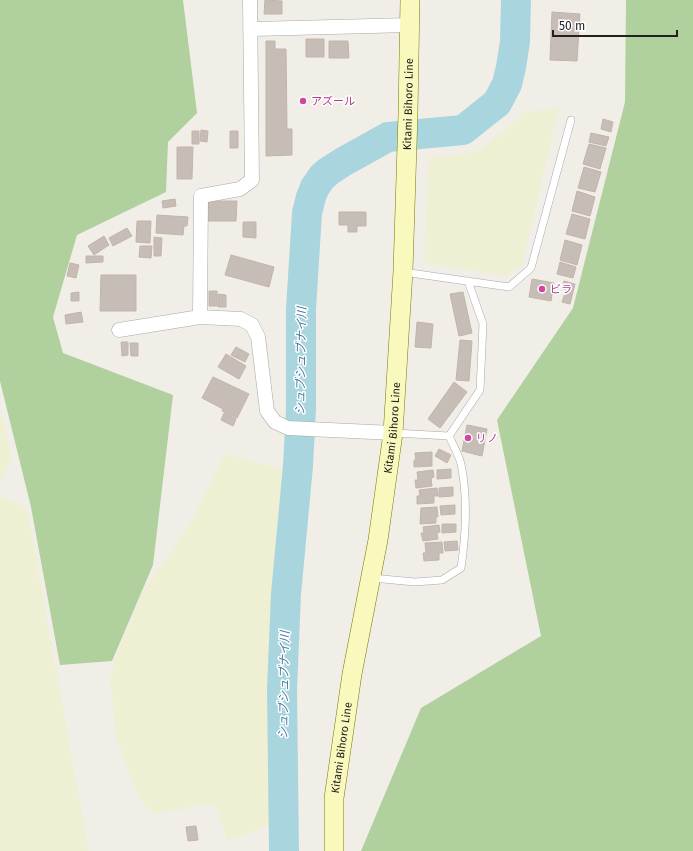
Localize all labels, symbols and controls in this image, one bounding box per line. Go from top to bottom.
scale bar [553,12,677,38]
text: 50 m [559,19,585,33]
street label: Kitami Bihoro Line [401,58,416,150]
place label: アズール [311,95,355,108]
marker: アズール [298,96,308,106]
place label: ビラ [550,283,572,296]
marker: ビラ [537,284,547,294]
water label: シュブシュブナイ川 [293,305,309,415]
street label: Kitami Bihoro Line [381,382,403,474]
place label: リノ [476,432,498,445]
marker: リノ [463,433,473,443]
water label: シュブシュブナイ川 [276,629,292,739]
street label: Kitami Bihoro Line [329,701,355,794]

